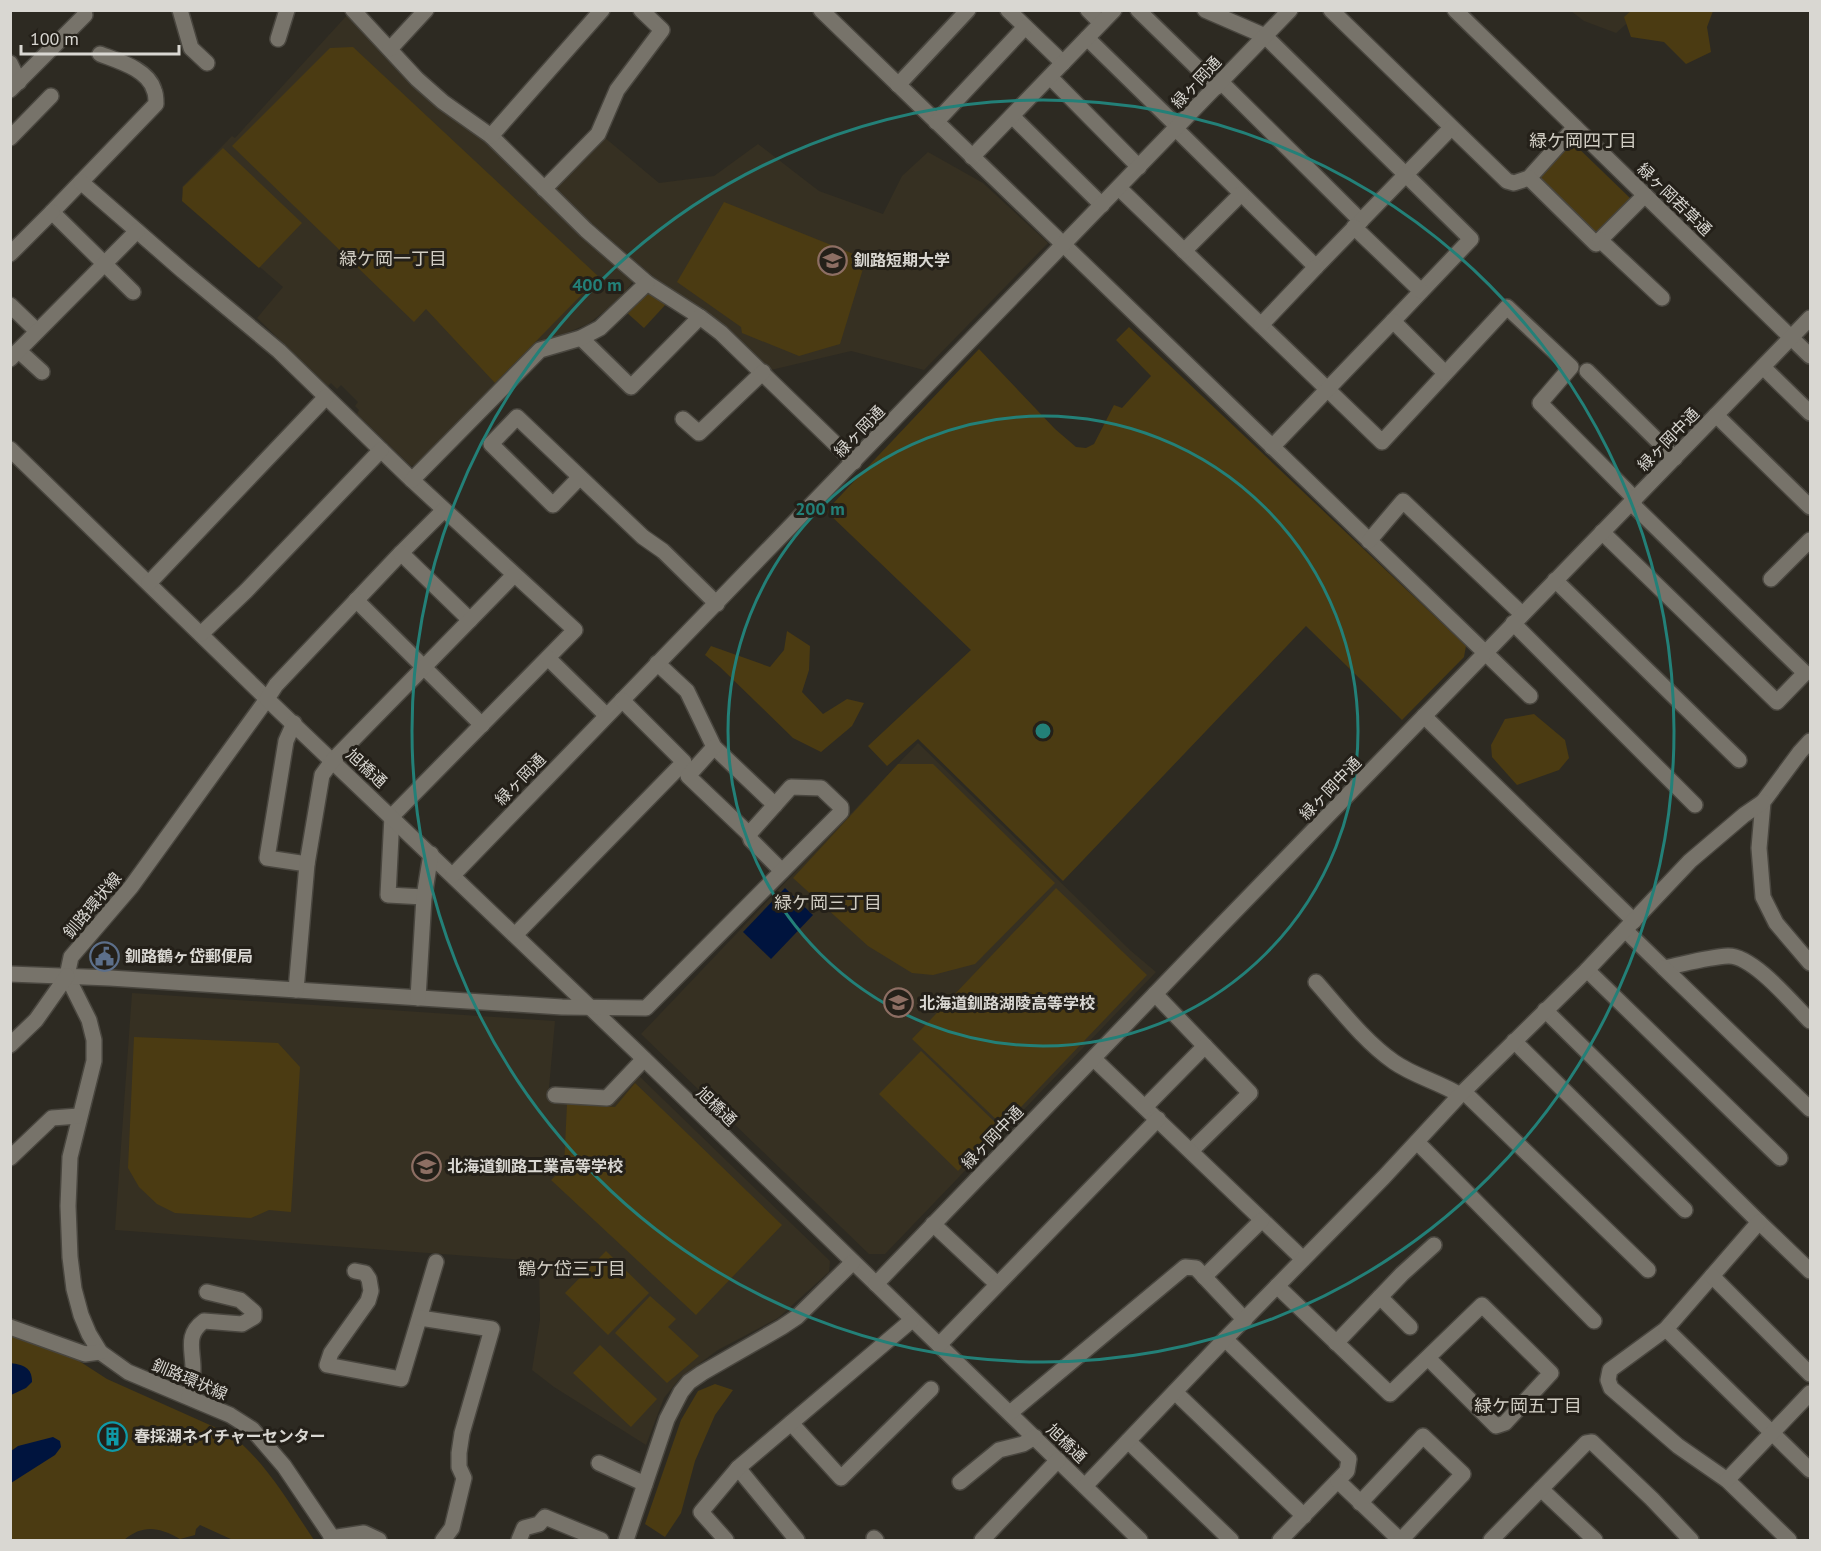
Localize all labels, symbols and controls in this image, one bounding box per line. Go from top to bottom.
scale bar [21,18,178,56]
text: 100 m [30,27,79,50]
street label: 緑ヶ岡通 [1167,52,1225,112]
district label: 緑ケ岡四丁目 [1529,129,1637,152]
street label: 緑ヶ岡若草通 [1634,158,1716,240]
school or university icon: 釧路短期大学 [817,244,849,276]
district label: 緑ケ岡一丁目 [339,247,447,270]
place label: 釧路短期大学 [854,250,950,270]
text: 400 m [572,273,622,296]
street label: 緑ヶ岡通 [830,401,888,461]
street label: 緑ヶ岡中通 [1633,403,1703,475]
text: 200 m [795,497,845,520]
centre of rings [1033,721,1053,741]
street label: 旭橋通 [343,744,391,792]
street label: 緑ヶ岡通 [491,749,549,809]
street label: 緑ヶ岡中通 [1295,752,1365,824]
street label: 釧路環状線 [59,868,125,942]
district label: 緑ケ岡三丁目 [774,891,882,914]
public building icon: 釧路鶴ヶ岱郵便局 [88,940,120,972]
place label: 釧路鶴ヶ岱郵便局 [125,946,253,966]
school or university icon: 北海道釧路湖陵高等学校 [882,987,914,1019]
place label: 北海道釧路湖陵高等学校 [919,993,1095,1013]
street label: 旭橋通 [693,1082,741,1130]
street label: 緑ヶ岡中通 [957,1101,1027,1173]
school or university icon: 北海道釧路工業高等学校 [410,1150,442,1182]
place label: 北海道釧路工業高等学校 [447,1156,623,1176]
district label: 鶴ケ岱三丁目 [518,1257,626,1280]
street label: 釧路環状線 [149,1354,231,1404]
district label: 緑ケ岡五丁目 [1474,1394,1582,1417]
street label: 旭橋通 [1043,1419,1091,1467]
building icon: 春採湖ネイチャーセンター [97,1420,129,1452]
place label: 春採湖ネイチャーセンター [134,1426,326,1446]

